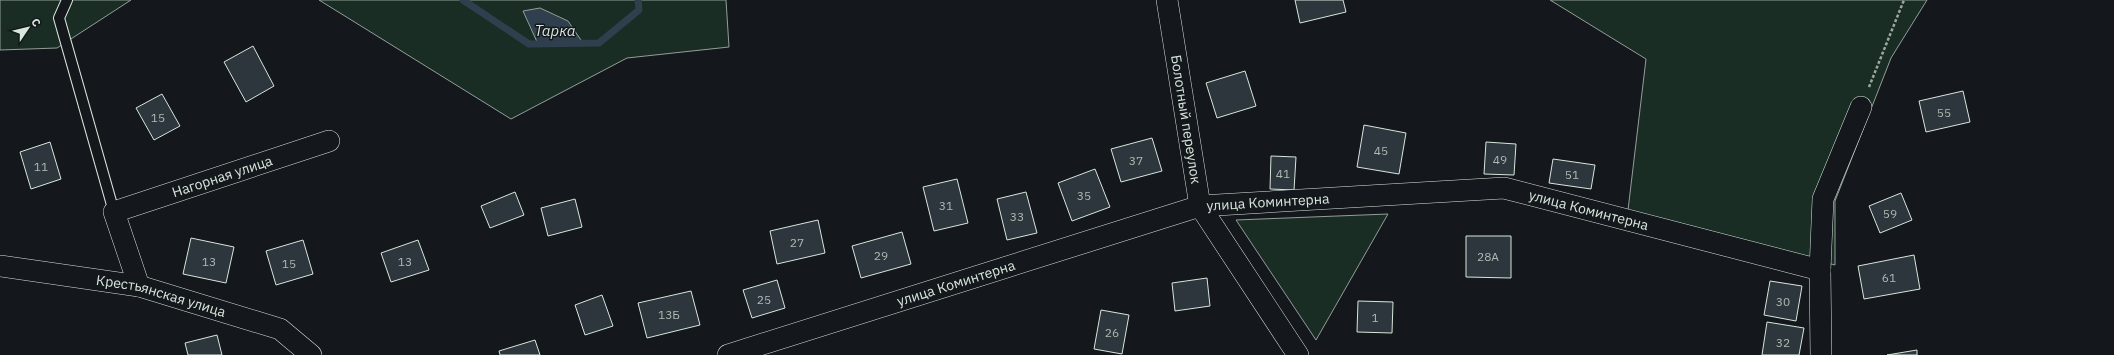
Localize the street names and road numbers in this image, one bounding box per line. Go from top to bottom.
street label: Болотный переулок [1167,54,1205,186]
street label: Нагорная улица [170,151,275,201]
street label: улица Коминтерна [1527,186,1651,234]
street label: улица Коминтерна [1206,189,1330,215]
street label: улица Коминтерна [895,256,1018,310]
street label: Крестьянская улица [95,271,229,321]

